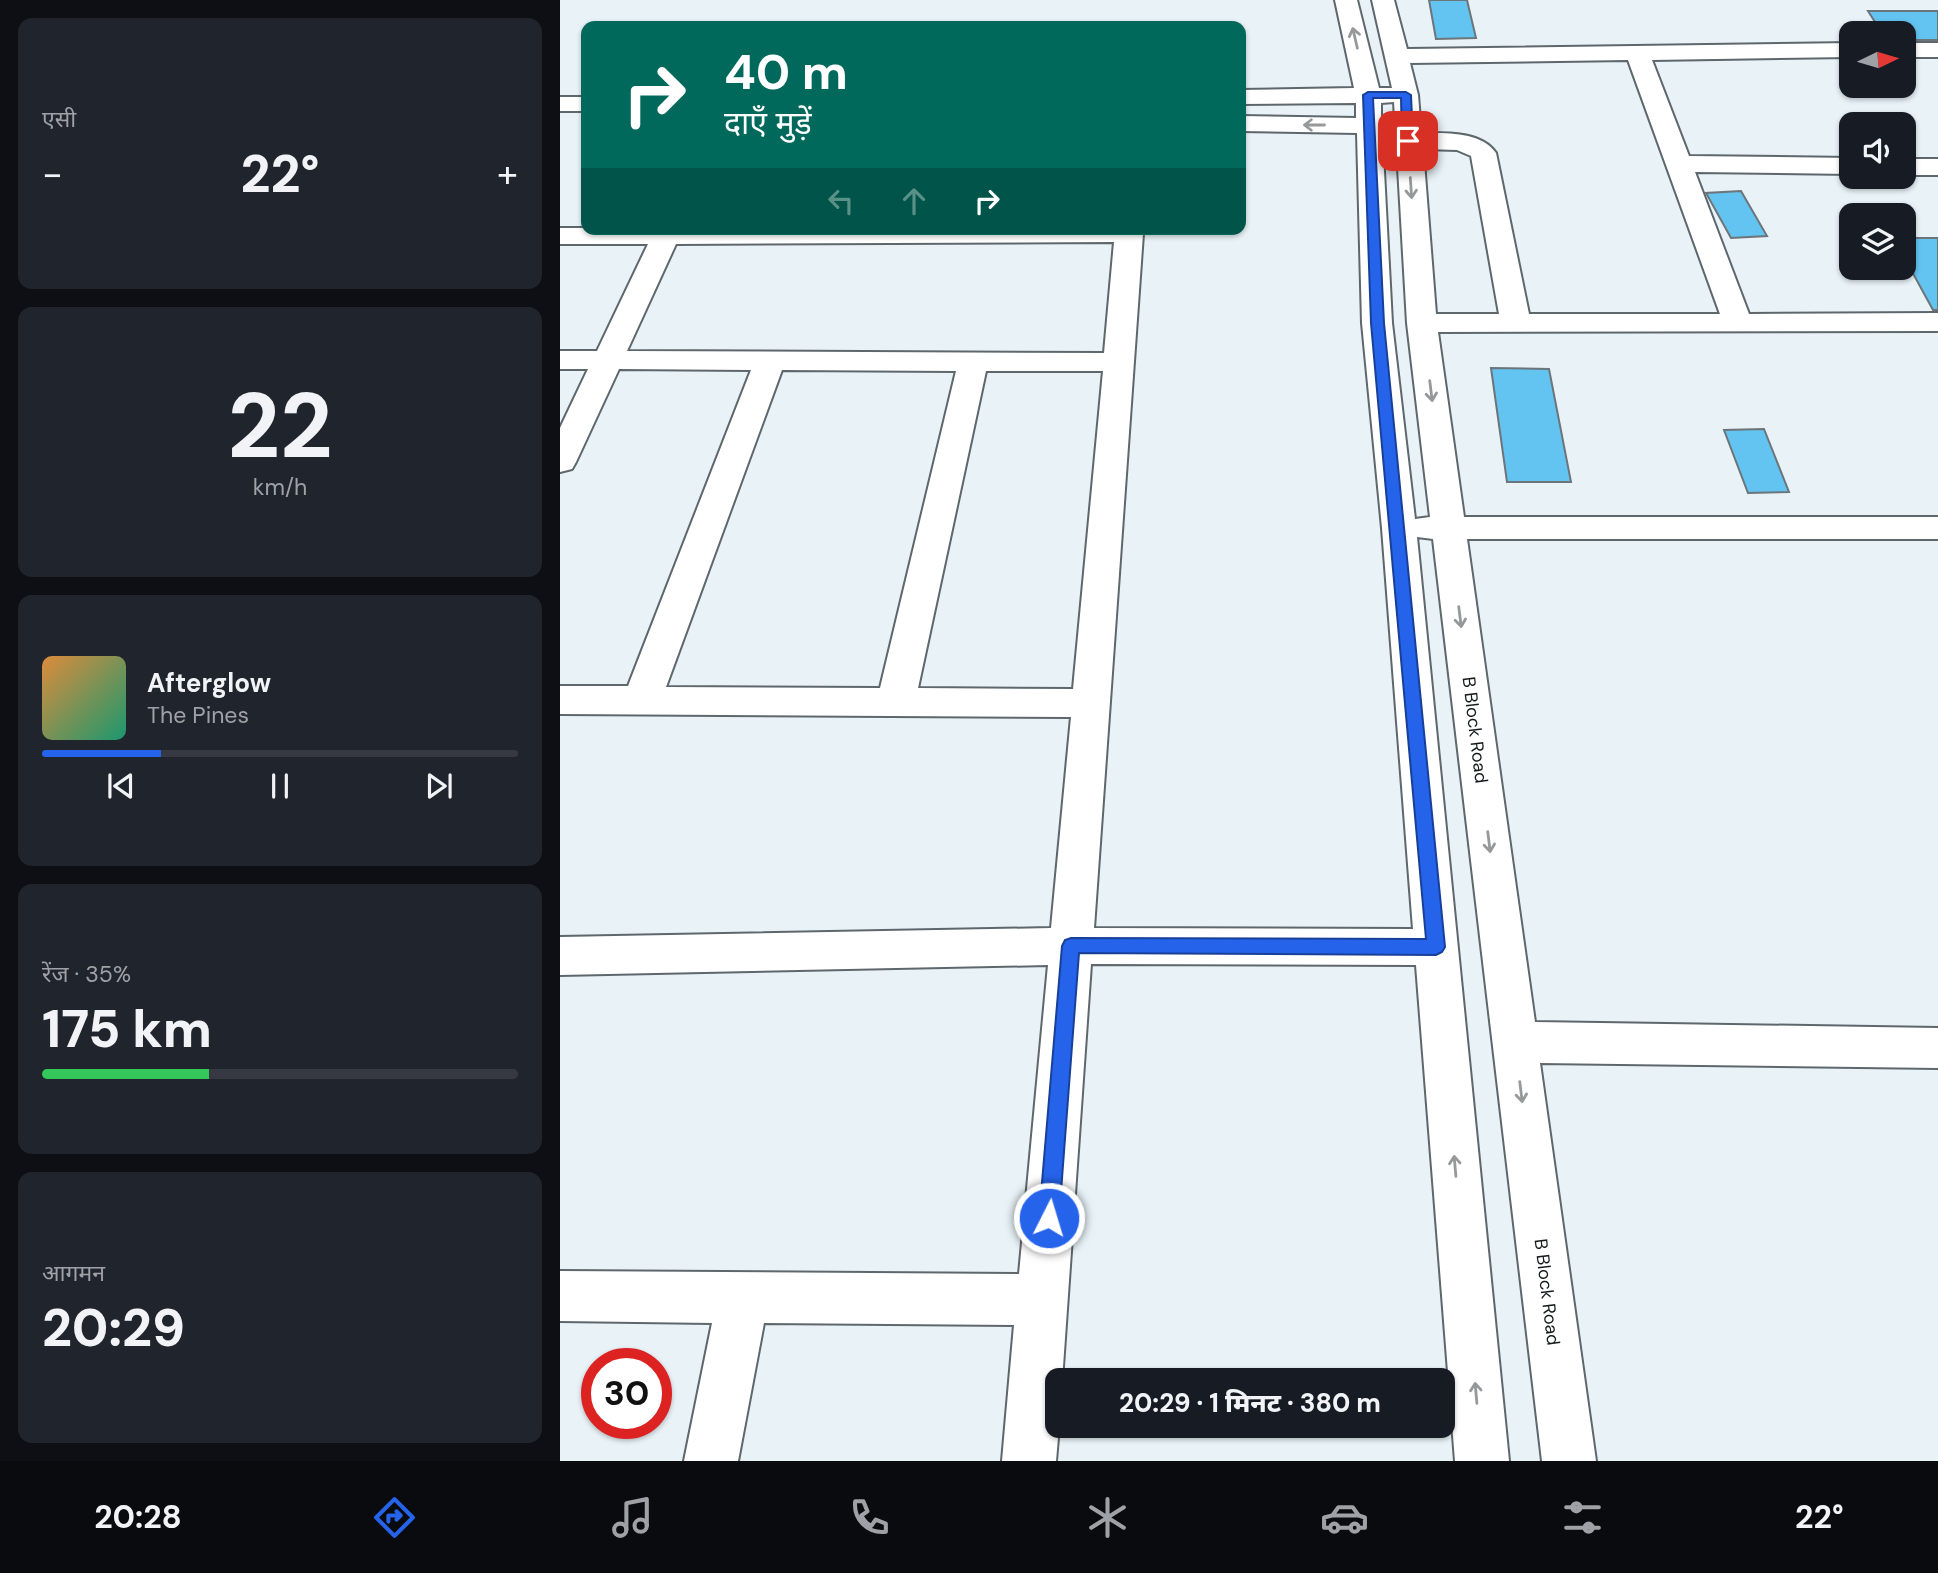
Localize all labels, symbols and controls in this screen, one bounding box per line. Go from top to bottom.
north arrow [1839,21,1916,98]
map controls [1839,21,1916,280]
one-way arrow [1347,27,1361,50]
text: 40 m [724,40,848,104]
icon: right [609,49,700,140]
text: दाएँ मुड़ें [724,102,812,144]
text: एसी [42,104,76,134]
pin [1378,111,1438,171]
button: sound [1839,112,1916,189]
one-way arrow [1302,118,1325,131]
icon: arrive [1389,122,1427,160]
text: 22° [240,140,320,208]
text: − [42,149,63,199]
text: + [497,149,518,199]
one-way arrow [1405,176,1418,199]
icon: left [822,182,860,220]
icon: ahead [895,182,933,220]
icon: right [968,182,1006,220]
button: layers [1839,203,1916,280]
text: 22 [227,367,333,485]
one-way arrow [1424,379,1437,402]
text: km/h [253,472,307,502]
one-way arrow [1453,605,1466,627]
text: Afterglow [147,666,271,700]
street label: B Block Road [1457,675,1493,785]
text: The Pines [147,700,249,730]
icon: previous [102,767,140,805]
icon: pause [261,767,299,805]
icon: next [420,767,458,805]
one-way arrow [1483,830,1496,853]
text: रेंज · 35% [42,959,131,989]
text: 175 km [42,995,212,1063]
one-way arrow [1515,1080,1528,1103]
one-way arrow [1448,1156,1461,1178]
position arrow [1012,1181,1086,1255]
street label: B Block Road [1529,1237,1565,1347]
text: आगमन [42,1258,105,1288]
text: 20:29 [42,1294,185,1362]
speed limit sign: 30 [581,1348,672,1439]
one-way arrow [1469,1382,1482,1405]
text: 20:29 · 1 मिनट · 380 m [1119,1386,1381,1420]
icon: directions [370,1493,419,1542]
icon: music [608,1493,657,1542]
icon: phone [845,1493,894,1542]
icon: climate [1083,1493,1132,1542]
icon: car [1320,1493,1369,1542]
icon: filters [1558,1493,1607,1542]
text: 20:28 [94,1496,182,1538]
text: 22° [1795,1496,1844,1538]

